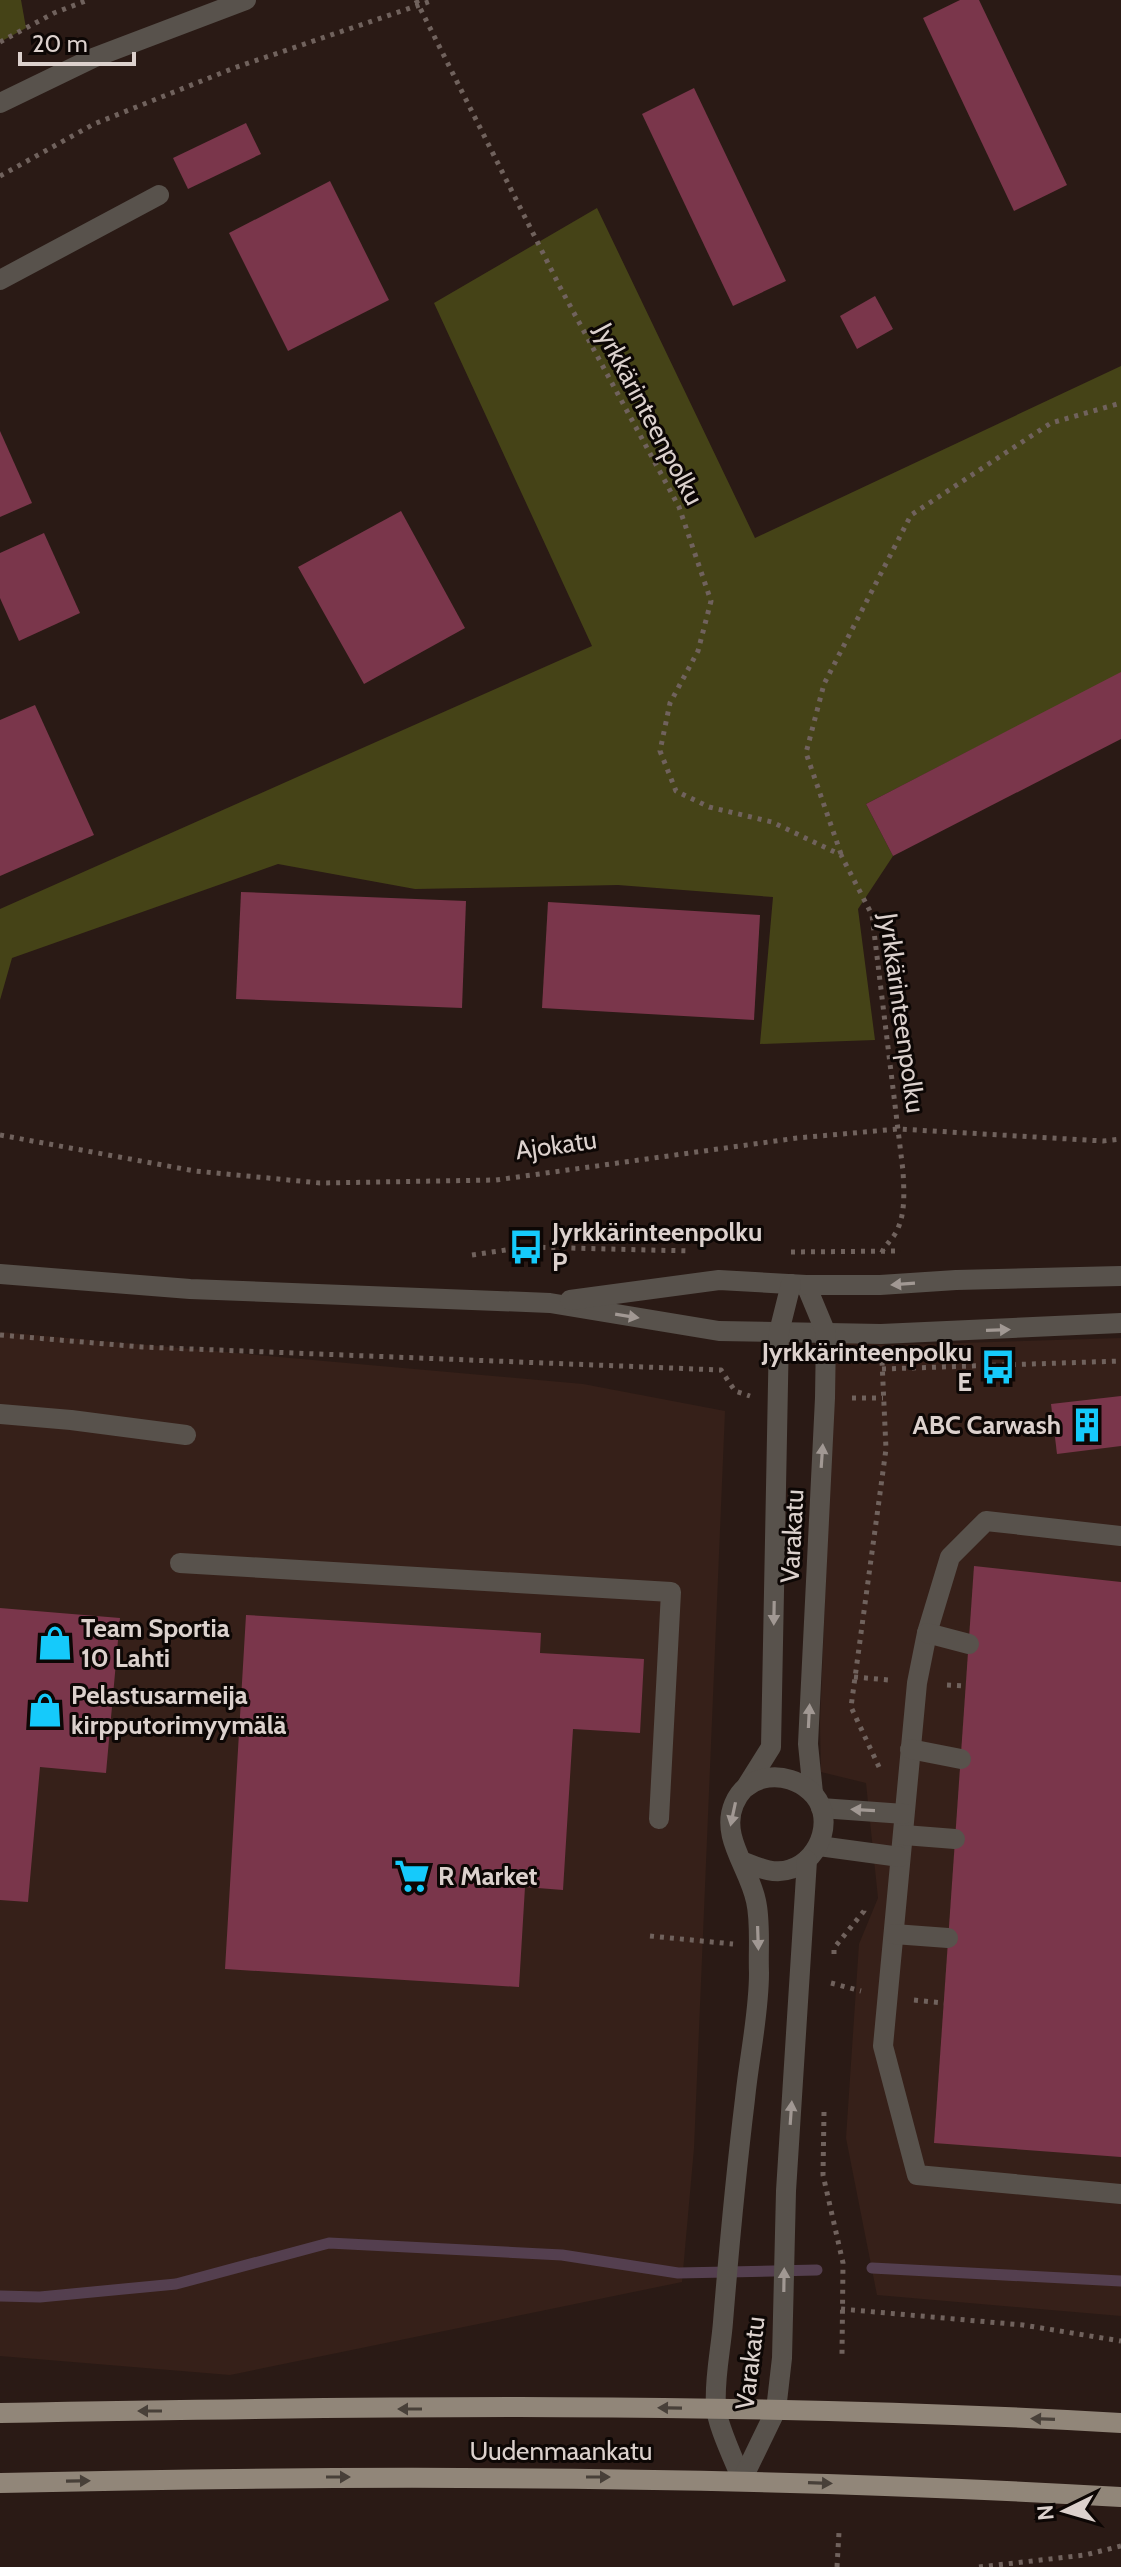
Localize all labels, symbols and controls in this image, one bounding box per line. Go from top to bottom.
scale bar [20,16,134,66]
text: 20 m [32,29,88,58]
street label: Jyrkkärinteenpolku [587,317,710,510]
street label: Jyrkkärinteenpolku [872,910,932,1115]
street label: Ajokatu [513,1123,599,1167]
place label: Jyrkkärinteenpolku P [551,1216,762,1278]
bus stop icon: Jyrkkärinteenpolku P [507,1228,545,1266]
one-way arrow [890,1278,915,1291]
one-way arrow [615,1310,640,1322]
one-way arrow [986,1323,1011,1336]
place label: Jyrkkärinteenpolku E [761,1336,972,1398]
bus stop icon: Jyrkkärinteenpolku E [979,1348,1017,1386]
building icon: ABC Carwash [1068,1406,1106,1444]
place label: ABC Carwash [912,1409,1061,1441]
one-way arrow [816,1443,829,1468]
street label: Varakatu [774,1488,810,1584]
one-way arrow [768,1601,780,1626]
place label: Team Sportia 10 Lahti [81,1612,230,1674]
shop icon: Team Sportia 10 Lahti [36,1624,74,1662]
place label: Pelastusarmeija kirpputorimyymälä [71,1679,287,1741]
shop icon: Pelastusarmeija kirpputorimyymälä [26,1691,64,1729]
one-way arrow [803,1703,816,1728]
one-way arrow [726,1801,738,1826]
one-way arrow [850,1803,875,1816]
supermarket icon: R Market [393,1857,431,1895]
place label: R Market [438,1860,538,1892]
one-way arrow [751,1926,764,1951]
one-way arrow [785,2100,798,2125]
one-way arrow [777,2267,790,2292]
street label: Varakatu [728,2314,772,2412]
one-way arrow [657,2402,682,2414]
one-way arrow [397,2403,422,2415]
one-way arrow [137,2404,162,2417]
one-way arrow [1030,2413,1055,2426]
street label: Uudenmaankatu [470,2435,652,2467]
one-way arrow [326,2471,351,2483]
one-way arrow [586,2471,611,2483]
north arrow [1025,2471,1105,2551]
one-way arrow [66,2475,91,2487]
one-way arrow [808,2476,833,2489]
text: N [1031,2504,1060,2522]

